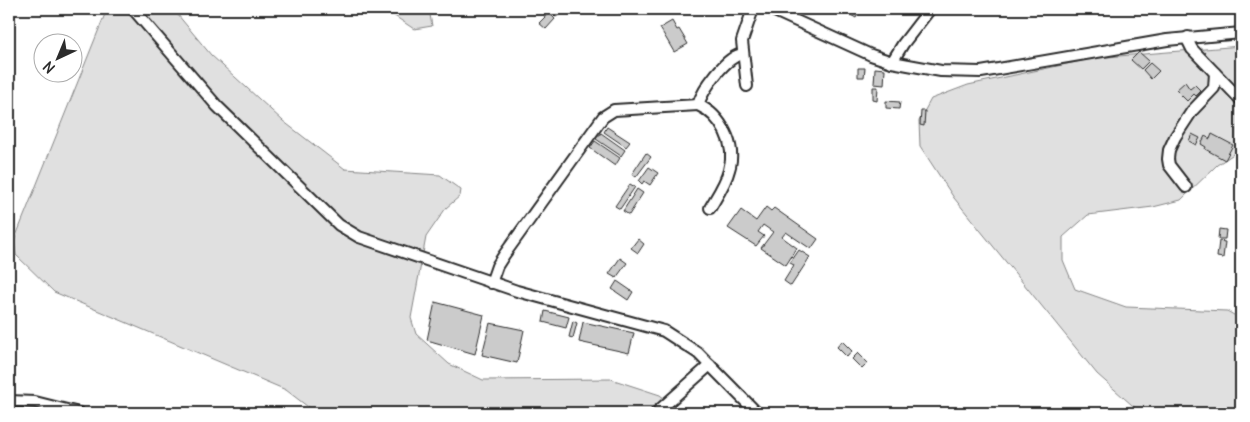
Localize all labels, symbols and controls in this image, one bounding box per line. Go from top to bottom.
north arrow [32,32,82,82]
text: N [39,58,59,77]

